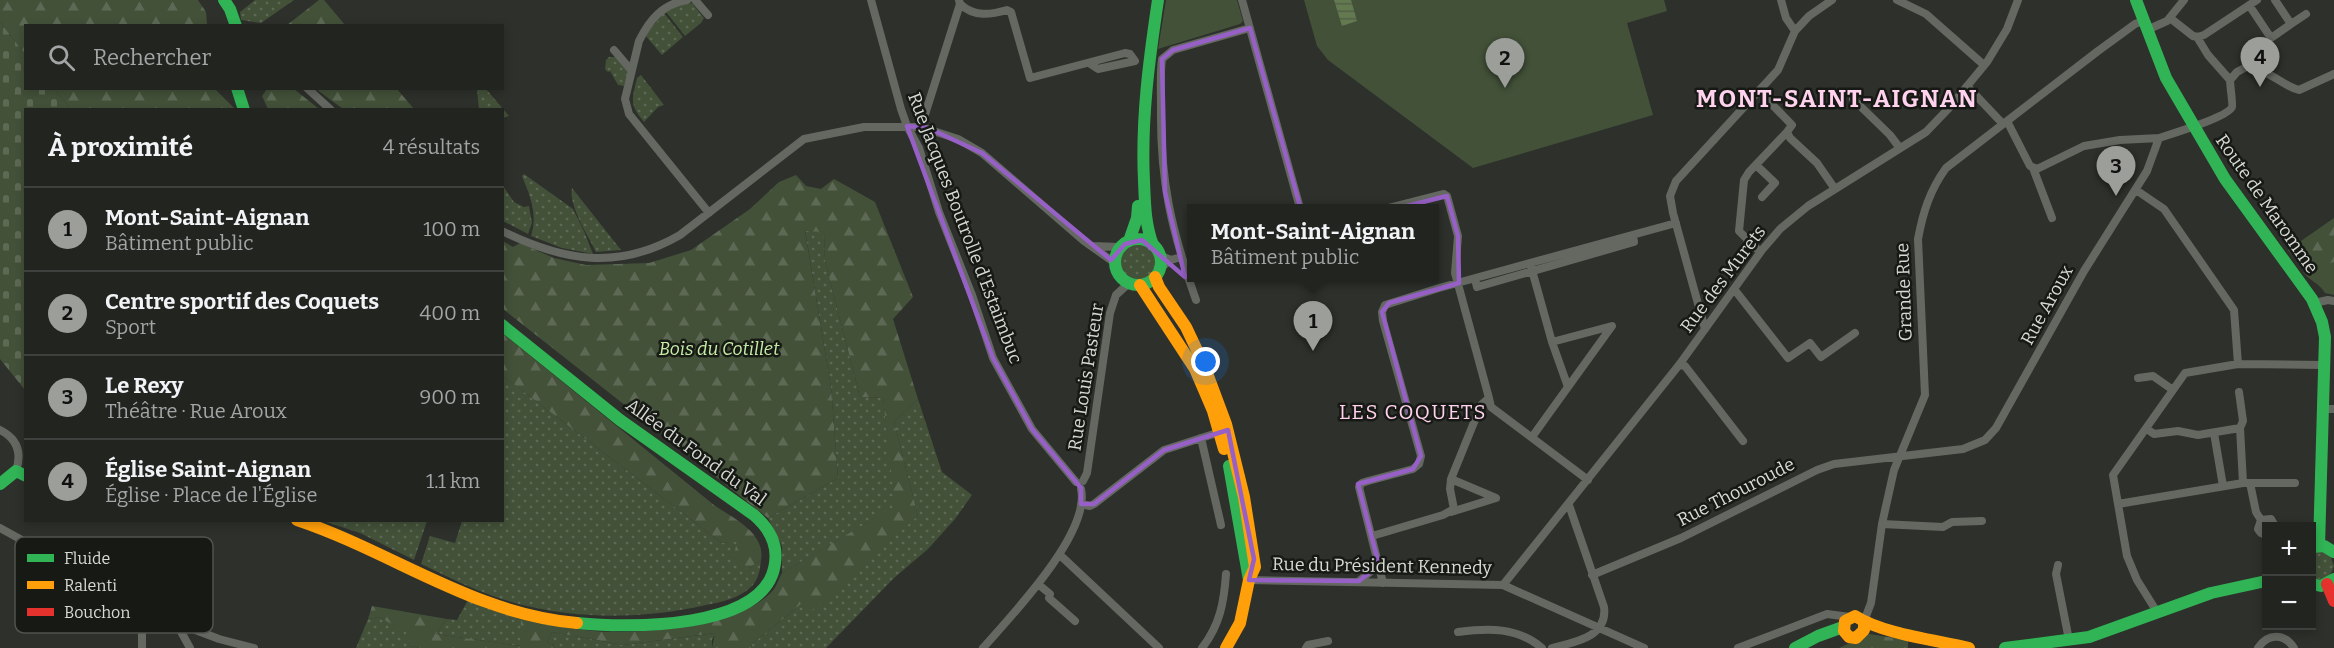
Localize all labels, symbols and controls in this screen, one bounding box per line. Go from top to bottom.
search box [24,24,504,90]
pin: 2 [1486,38,1524,88]
pin: 4 [2240,38,2280,87]
icon: search [45,41,78,74]
text: Rechercher [93,44,211,71]
district label: MONT-SAINT-AIGNAN [1696,85,1978,113]
street label: Rue Jacques Boutrolle d'Estaimbuc [903,89,1027,367]
street label: Route de Maromme [2211,130,2323,278]
text: À proximité [48,132,193,163]
text: 4 résultats [383,135,480,159]
pin: 3 [2096,146,2136,196]
text: Mont-Saint-Aignan [105,204,309,231]
popup [1187,204,1439,282]
text: 1 [63,217,72,241]
text: 100 m [423,217,480,241]
text: Mont-Saint-Aignan [1211,218,1415,245]
street label: Rue des Murets [1676,221,1770,337]
text: Bâtiment public [105,231,253,255]
street label: Grande Rue [1891,242,1917,342]
text: Bâtiment public [1211,245,1359,269]
street label: Rue Aroux [2016,261,2078,349]
text: Centre sportif des Coquets [105,288,379,315]
text: 2 [62,301,73,325]
text: 400 m [420,301,480,325]
street label: Rue Louis Pasteur [1063,302,1109,452]
pin: 1 [1294,302,1332,351]
text: Sport [105,315,156,339]
park label: Bois du Cotillet [659,338,780,360]
your location [1191,347,1220,376]
text: Le Rexy [105,372,184,399]
text: 3 [62,385,73,409]
text: 900 m [420,385,480,409]
street label: Allée du Fond du Val [621,394,771,510]
text: Théâtre · Rue Aroux [105,399,287,423]
district label: LES COQUETS [1339,400,1487,424]
street label: Rue Thouroude [1674,453,1798,531]
text: Église Saint-Aignan [105,456,311,483]
text: 4 [61,469,74,493]
text: 1.1 km [426,469,480,493]
text: Église · Place de l'Église [105,483,317,507]
map controls [2262,522,2316,630]
button: + [2262,522,2316,576]
legend [15,537,213,633]
text: Fluide [64,549,110,568]
street label: Rue du Président Kennedy [1272,553,1493,579]
text: Ralenti [64,576,117,595]
button: − [2262,576,2316,630]
text: Bouchon [64,603,130,622]

